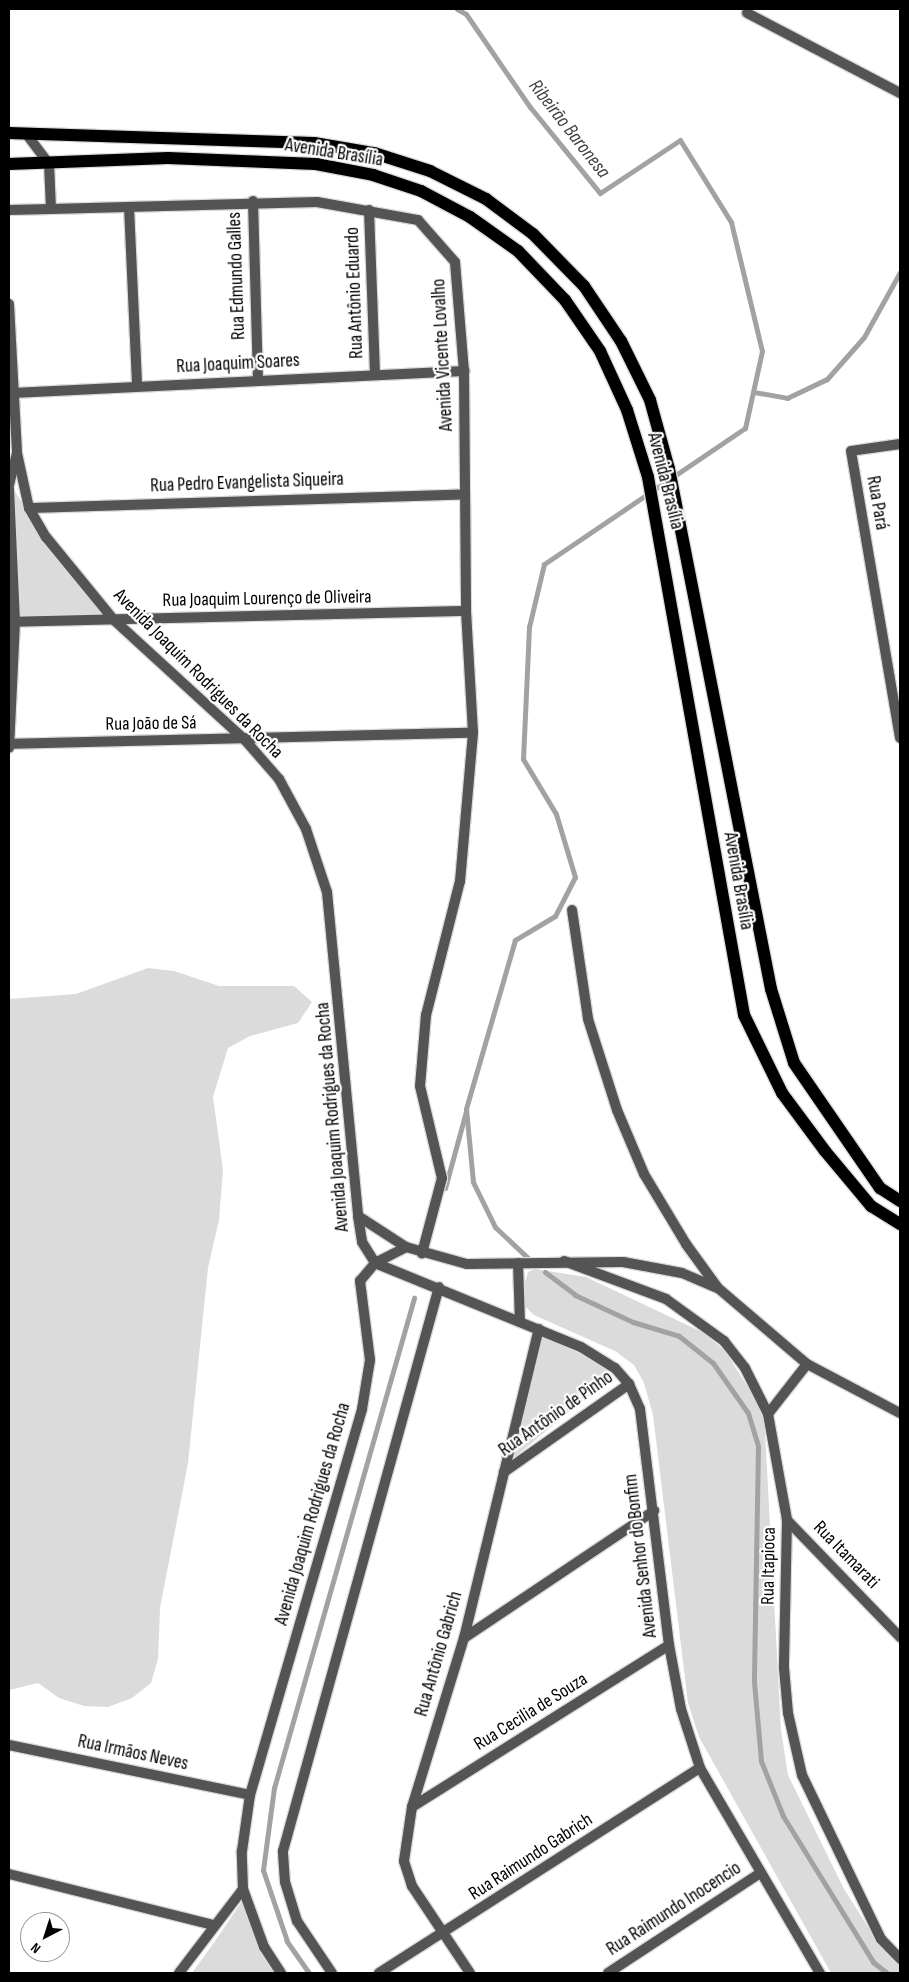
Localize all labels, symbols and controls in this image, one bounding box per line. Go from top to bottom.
water label: Ribeirão Baronesa [523,75,615,183]
street label: Avenida Brasília [283,134,385,172]
street label: Rua Edmundo Galles [223,212,251,340]
street label: Rua Antônio Eduardo [341,227,369,359]
street label: Avenida Vicente Lovalho [428,278,458,432]
street label: Rua Joaquim Soares [176,349,300,379]
street label: Avenida Brasília [642,430,688,532]
street label: Rua Pedro Evangelista Siqueira [150,468,344,498]
street label: Rua Pará [861,474,893,532]
street label: Avenida Joaquim Rodrigues da Rocha [108,584,288,764]
street label: Rua Joaquim Lourenço de Oliveira [162,586,372,612]
street label: Rua João de Sá [105,712,197,736]
street label: Avenida Brasília [718,830,758,932]
street label: Avenida Joaquim Rodrigues da Rocha [312,1001,354,1233]
street label: Rua Antônio de Pinho [494,1366,618,1462]
street label: Avenida Joaquim Rodrigues da Rocha [270,1400,356,1628]
street label: Avenida Senhor do Bonfim [620,1473,662,1639]
street label: Rua Itamarati [808,1516,884,1594]
street label: Rua Itapioca [757,1527,781,1605]
street label: Rua Antônio Gabrich [410,1589,468,1719]
street label: Rua Cecilia de Souza [470,1668,592,1756]
street label: Rua Irmãos Neves [76,1730,190,1776]
street label: Rua Raimundo Gabrich [465,1809,597,1905]
street label: Rua Raimundo Inocencio [602,1857,746,1961]
north arrow [20,1912,70,1962]
text: N [27,1939,44,1957]

